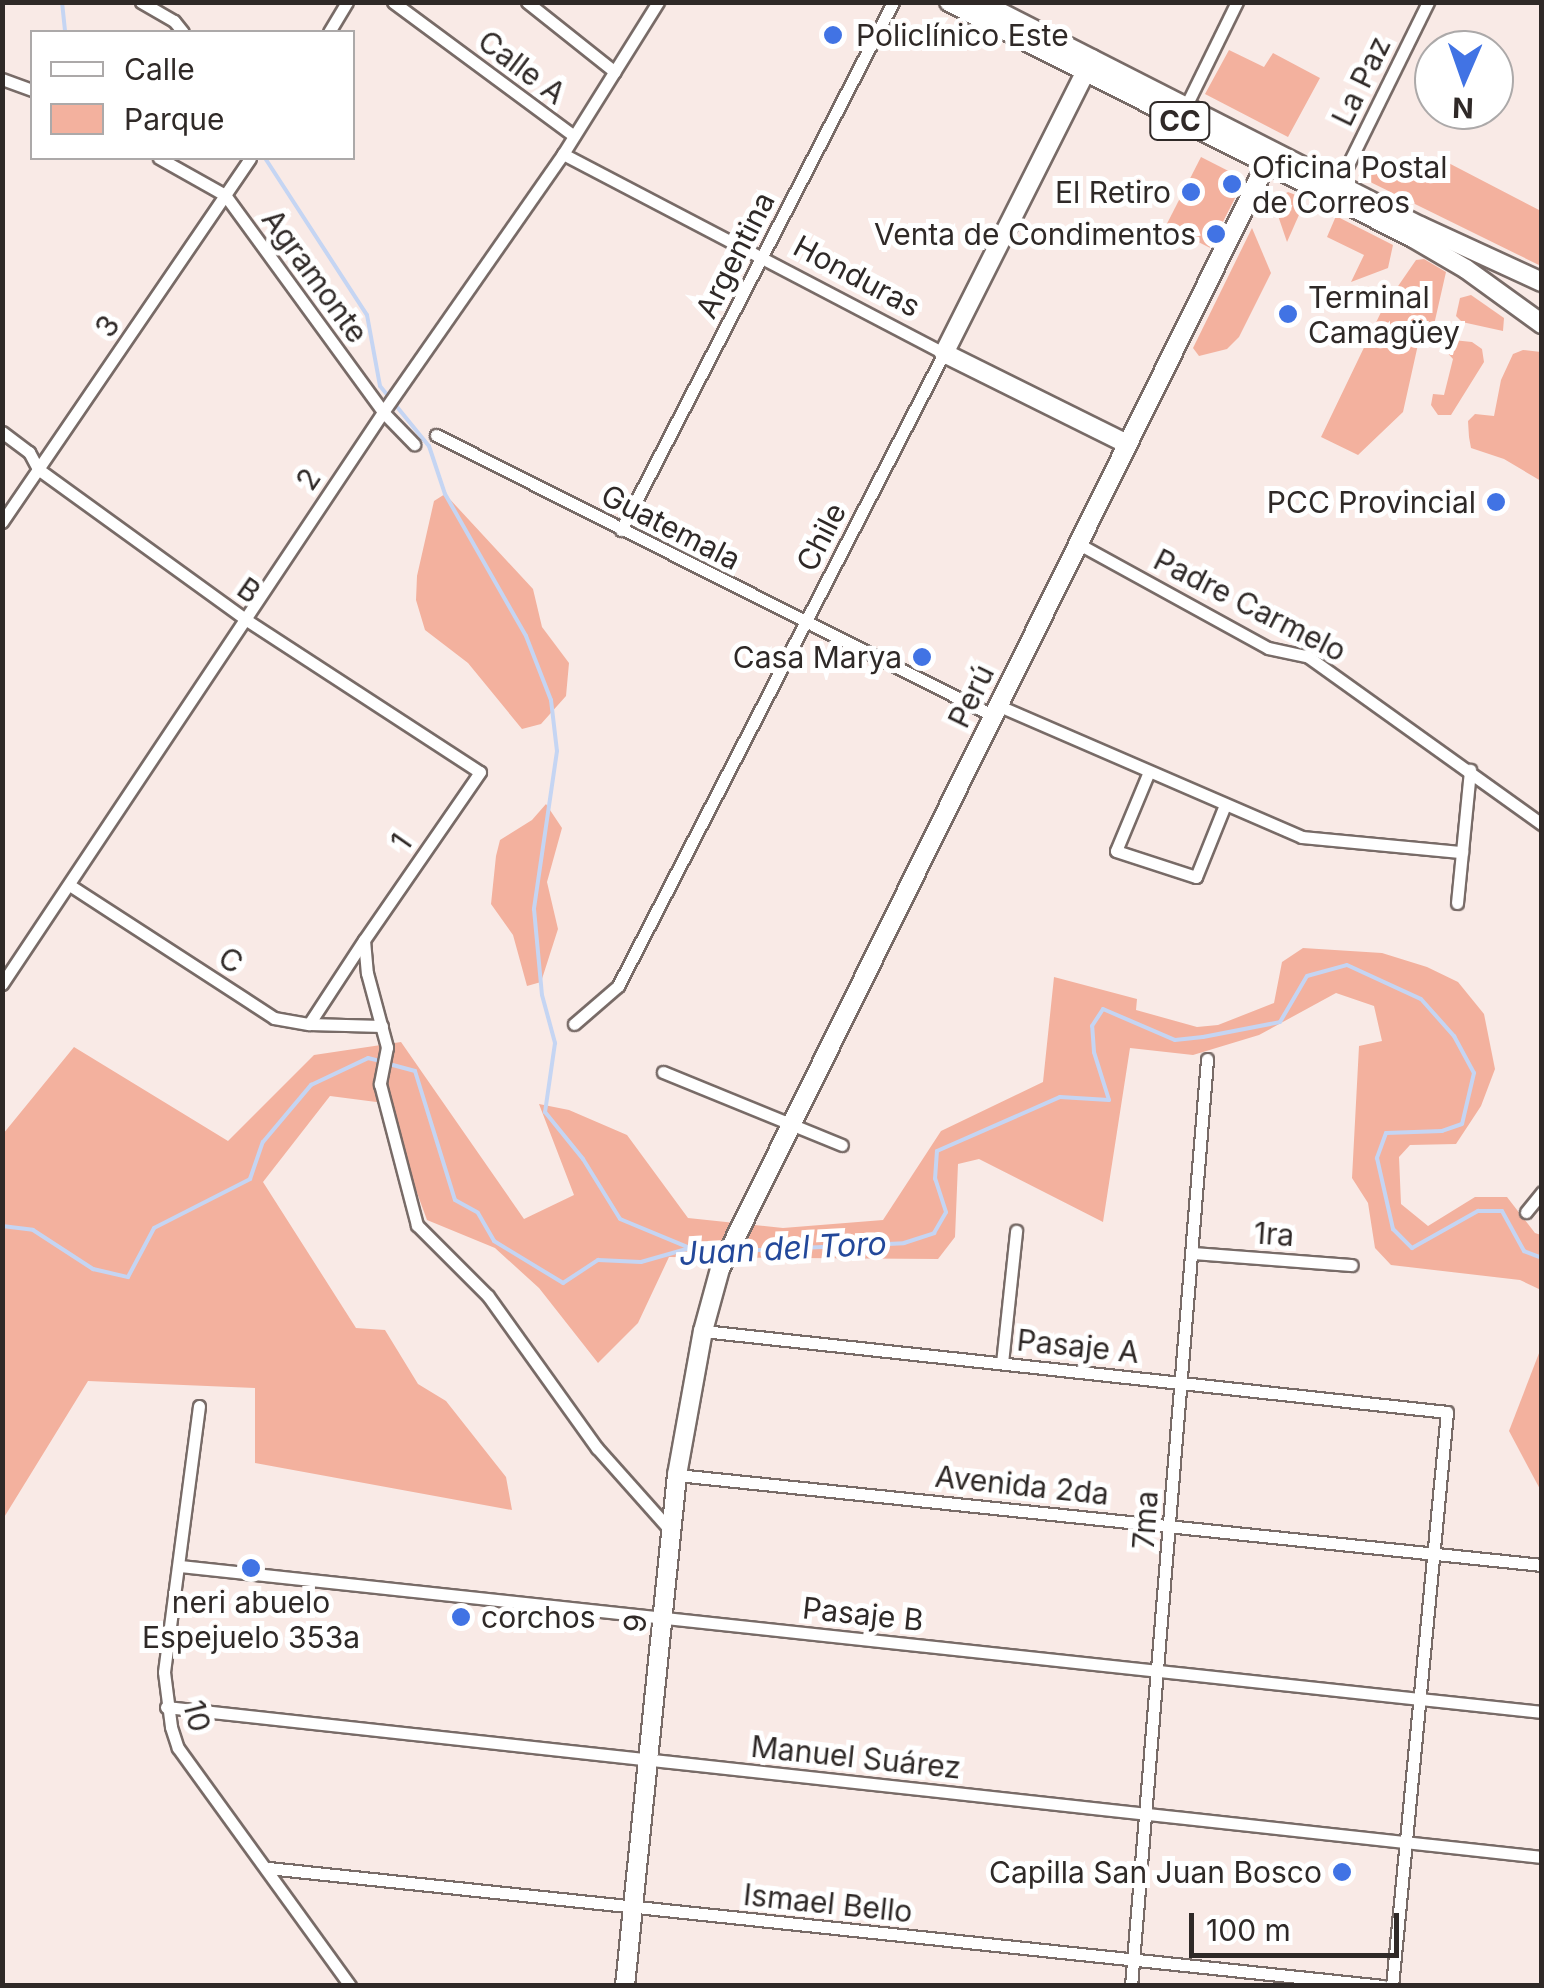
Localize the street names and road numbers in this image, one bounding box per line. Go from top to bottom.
street label: Calle A [471,23,573,111]
street label: La Paz [1324,30,1398,132]
road number: CC [1148,98,1212,144]
street label: Argentina [688,186,782,324]
street label: Agramonte [255,202,375,350]
street label: Honduras [788,228,926,324]
street label: 3 [87,308,127,344]
street label: 2 [288,461,328,497]
street label: Guatemala [595,477,747,577]
street label: Chile [789,497,853,577]
street label: Padre Carmelo [1148,541,1352,669]
street label: B [231,570,267,610]
street label: Perú [940,659,1002,733]
street label: 1 [383,827,419,857]
street label: C [212,939,250,981]
street label: 1ra [1253,1215,1295,1253]
street label: Pasaje A [1015,1322,1141,1370]
street label: Avenida 2da [933,1458,1111,1512]
street label: 7ma [1125,1490,1165,1550]
street label: Pasaje B [801,1590,925,1638]
street label: 9 [616,1612,654,1634]
street label: 10 [176,1697,218,1735]
street label: Manuel Suárez [749,1728,963,1786]
street label: Ismael Bello [742,1876,914,1930]

